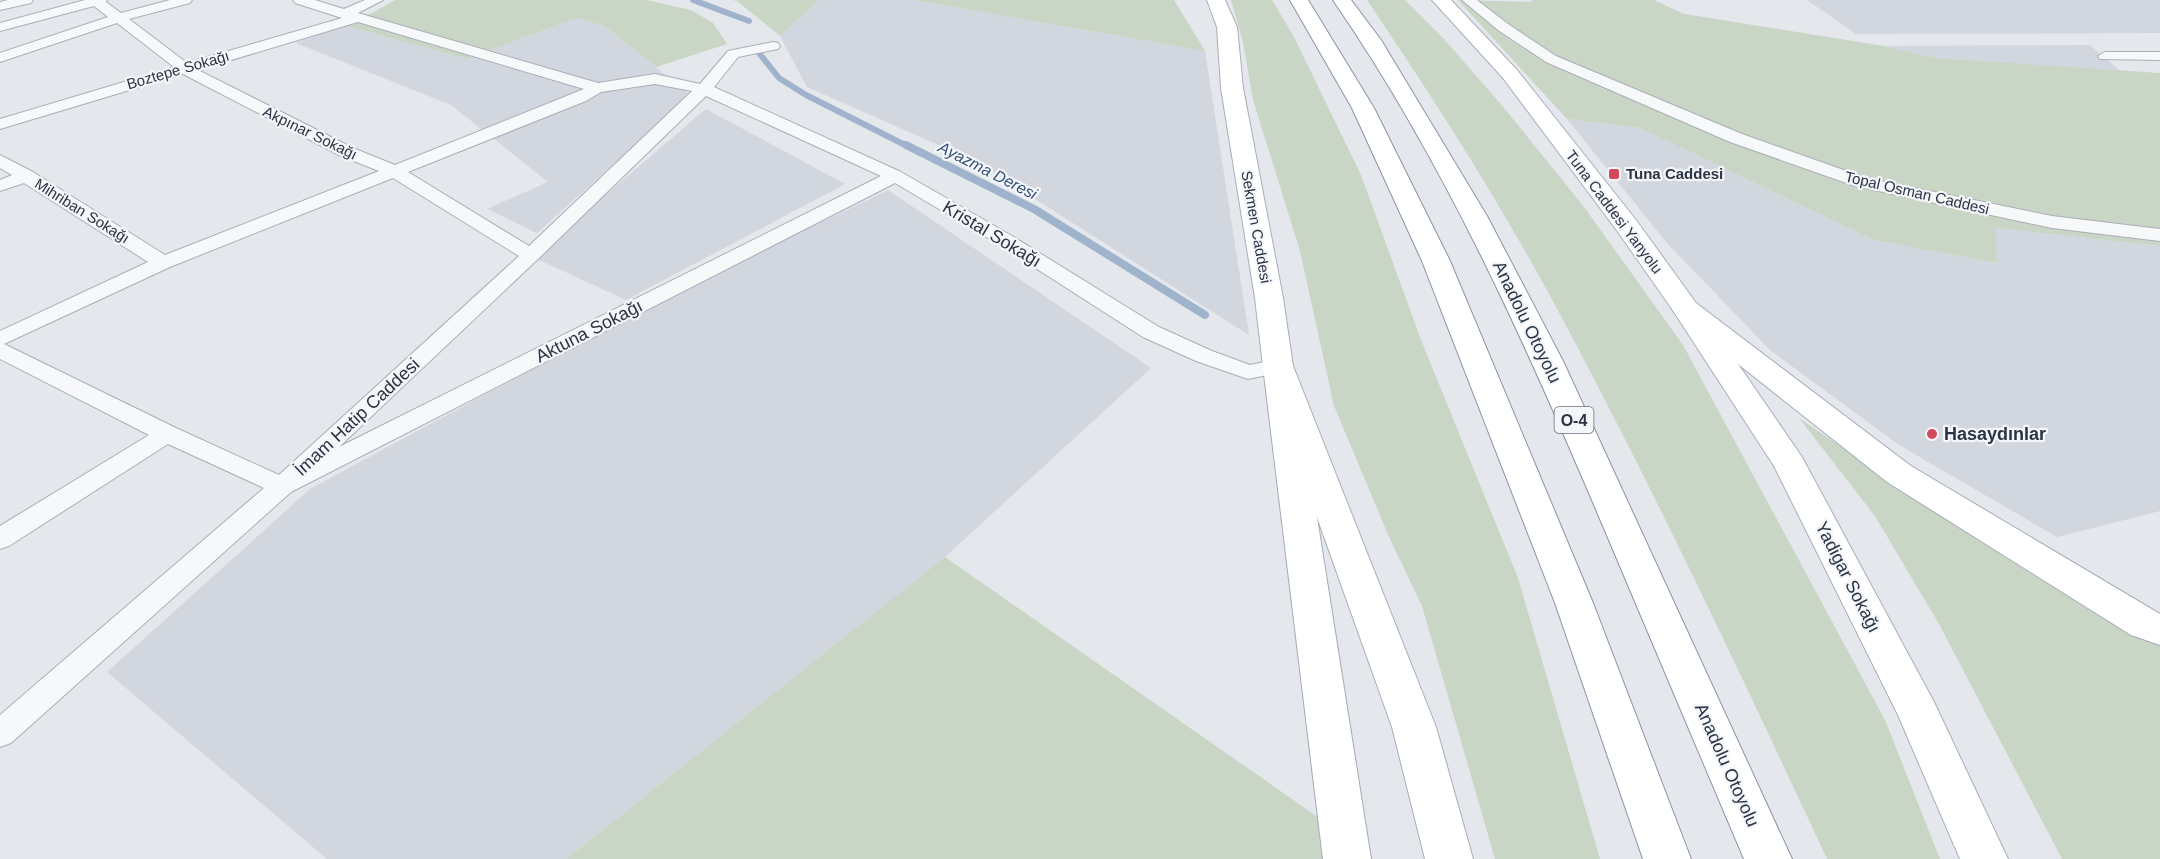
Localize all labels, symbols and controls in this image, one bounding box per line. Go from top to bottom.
street label: Boztepe Sokağı [125,47,231,92]
street label: Akpınar Sokağı [260,102,360,163]
water label: Ayazma Deresi [935,138,1040,203]
street label: Tuna Caddesi Yanyolu [1563,147,1666,277]
place label: Tuna Caddesi [1626,165,1723,182]
marker: Tuna Caddesi [1607,167,1621,181]
street label: Topal Osman Caddesi [1843,168,1991,217]
street label: Sekmen Caddesi [1238,169,1275,285]
street label: Mihriban Sokağı [32,175,133,247]
street label: Kristal Sokağı [939,197,1045,271]
street label: Anadolu Otoyolu [1489,258,1565,386]
street label: Aktuna Sokağı [532,296,646,366]
street label: İmam Hatip Caddesi [291,354,423,480]
road number: O-4 [1554,407,1594,433]
place label: Hasaydınlar [1944,424,2046,444]
marker: Hasaydınlar [1925,427,1939,441]
street label: Yadigar Sokağı [1811,518,1885,636]
street label: Anadolu Otoyolu [1691,700,1763,830]

